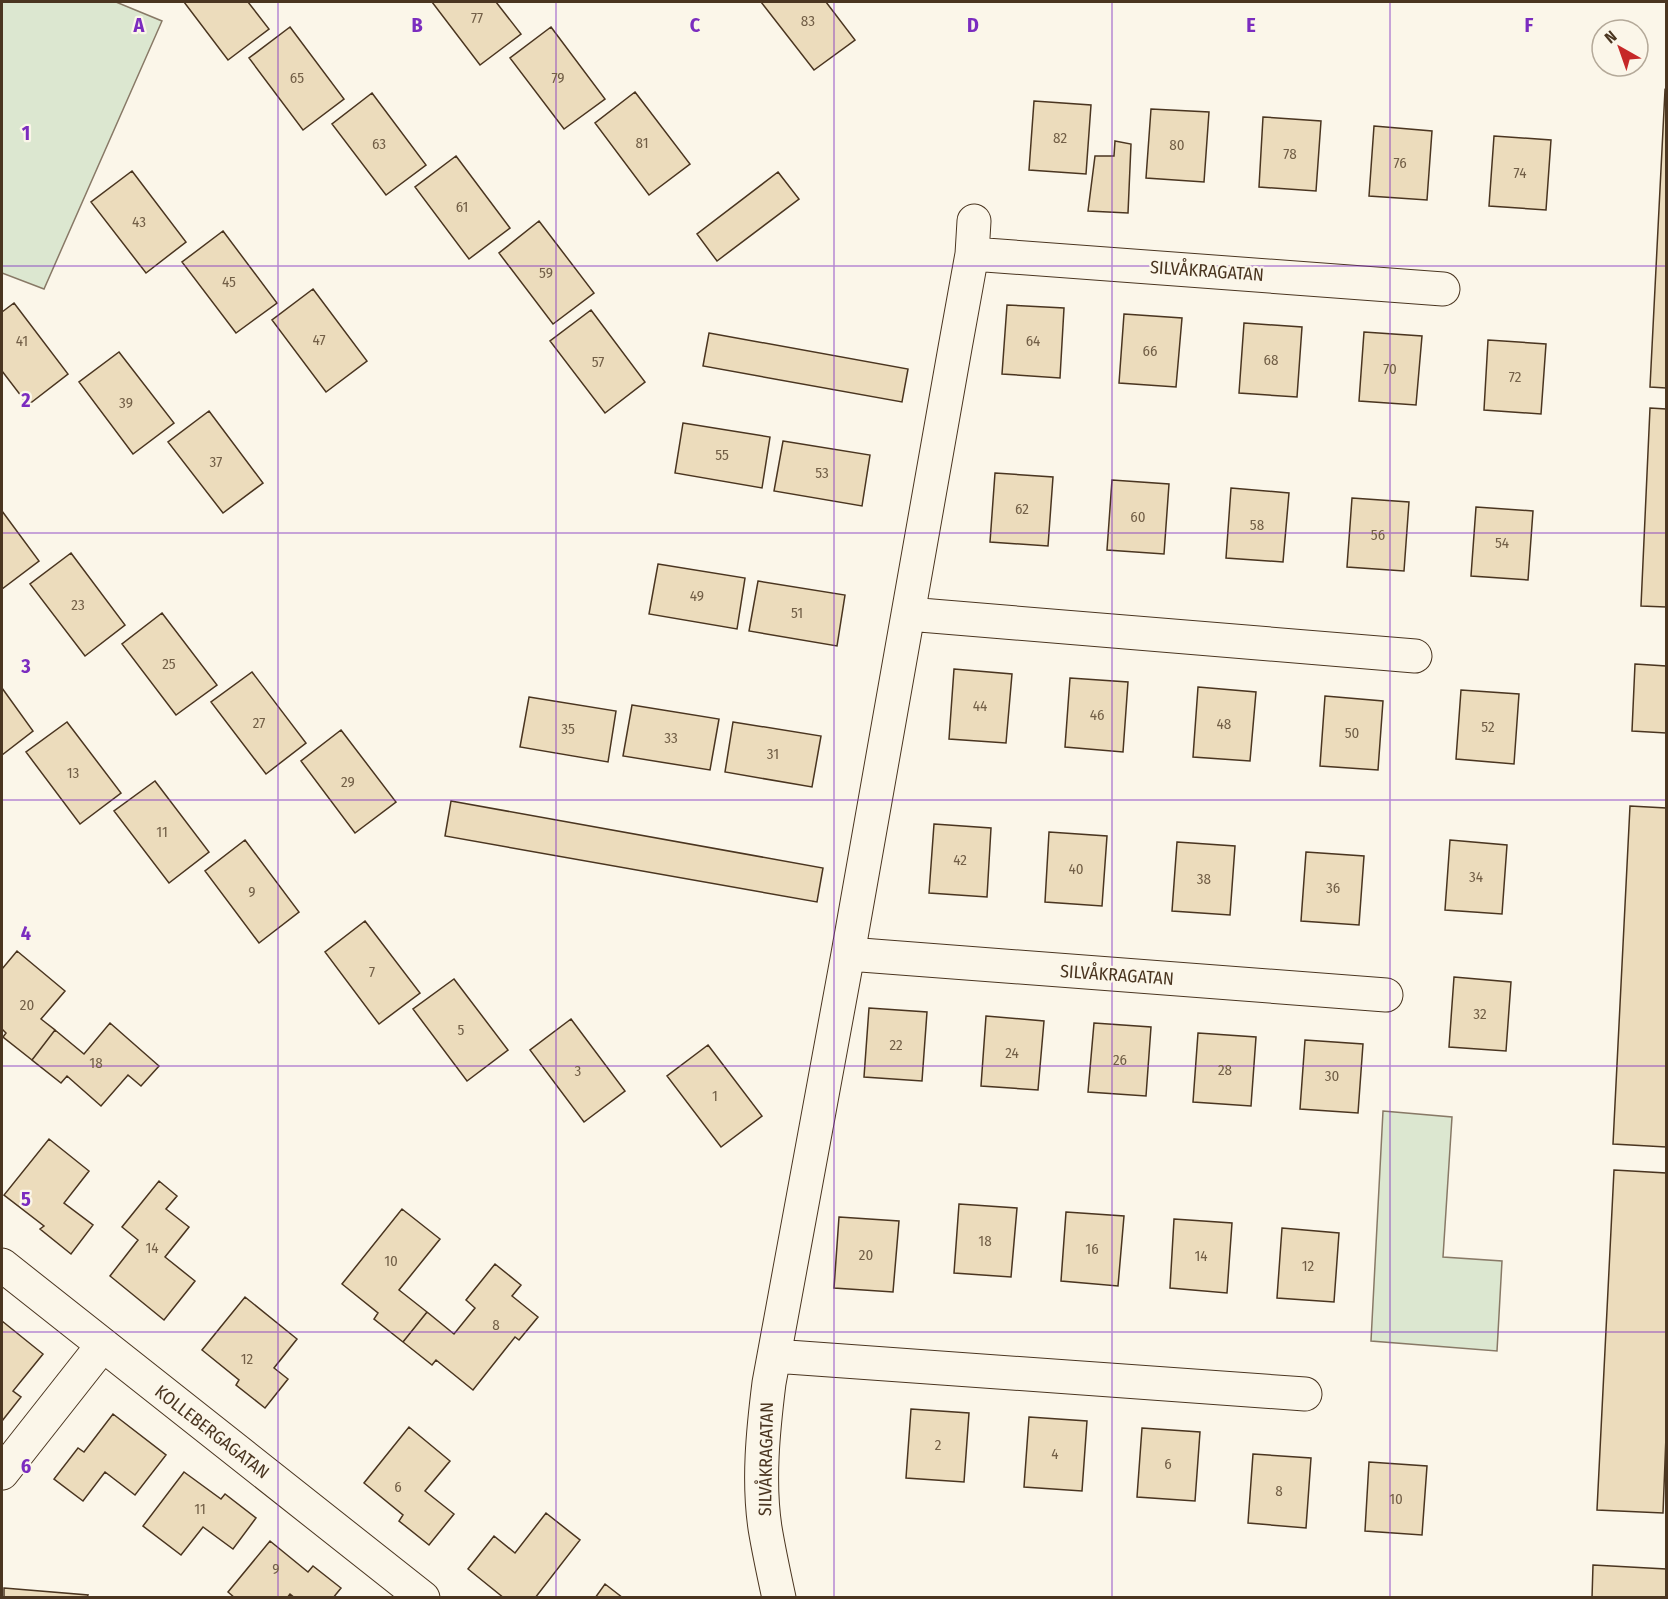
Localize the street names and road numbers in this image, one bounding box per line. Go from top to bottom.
street label: SILVÅKRAGATAN [1149,255,1265,286]
street label: SILVÅKRAGATAN [1059,959,1175,990]
street label: KOLLEBERGAGATAN [150,1380,274,1484]
street label: SILVÅKRAGATAN [753,1402,778,1516]

